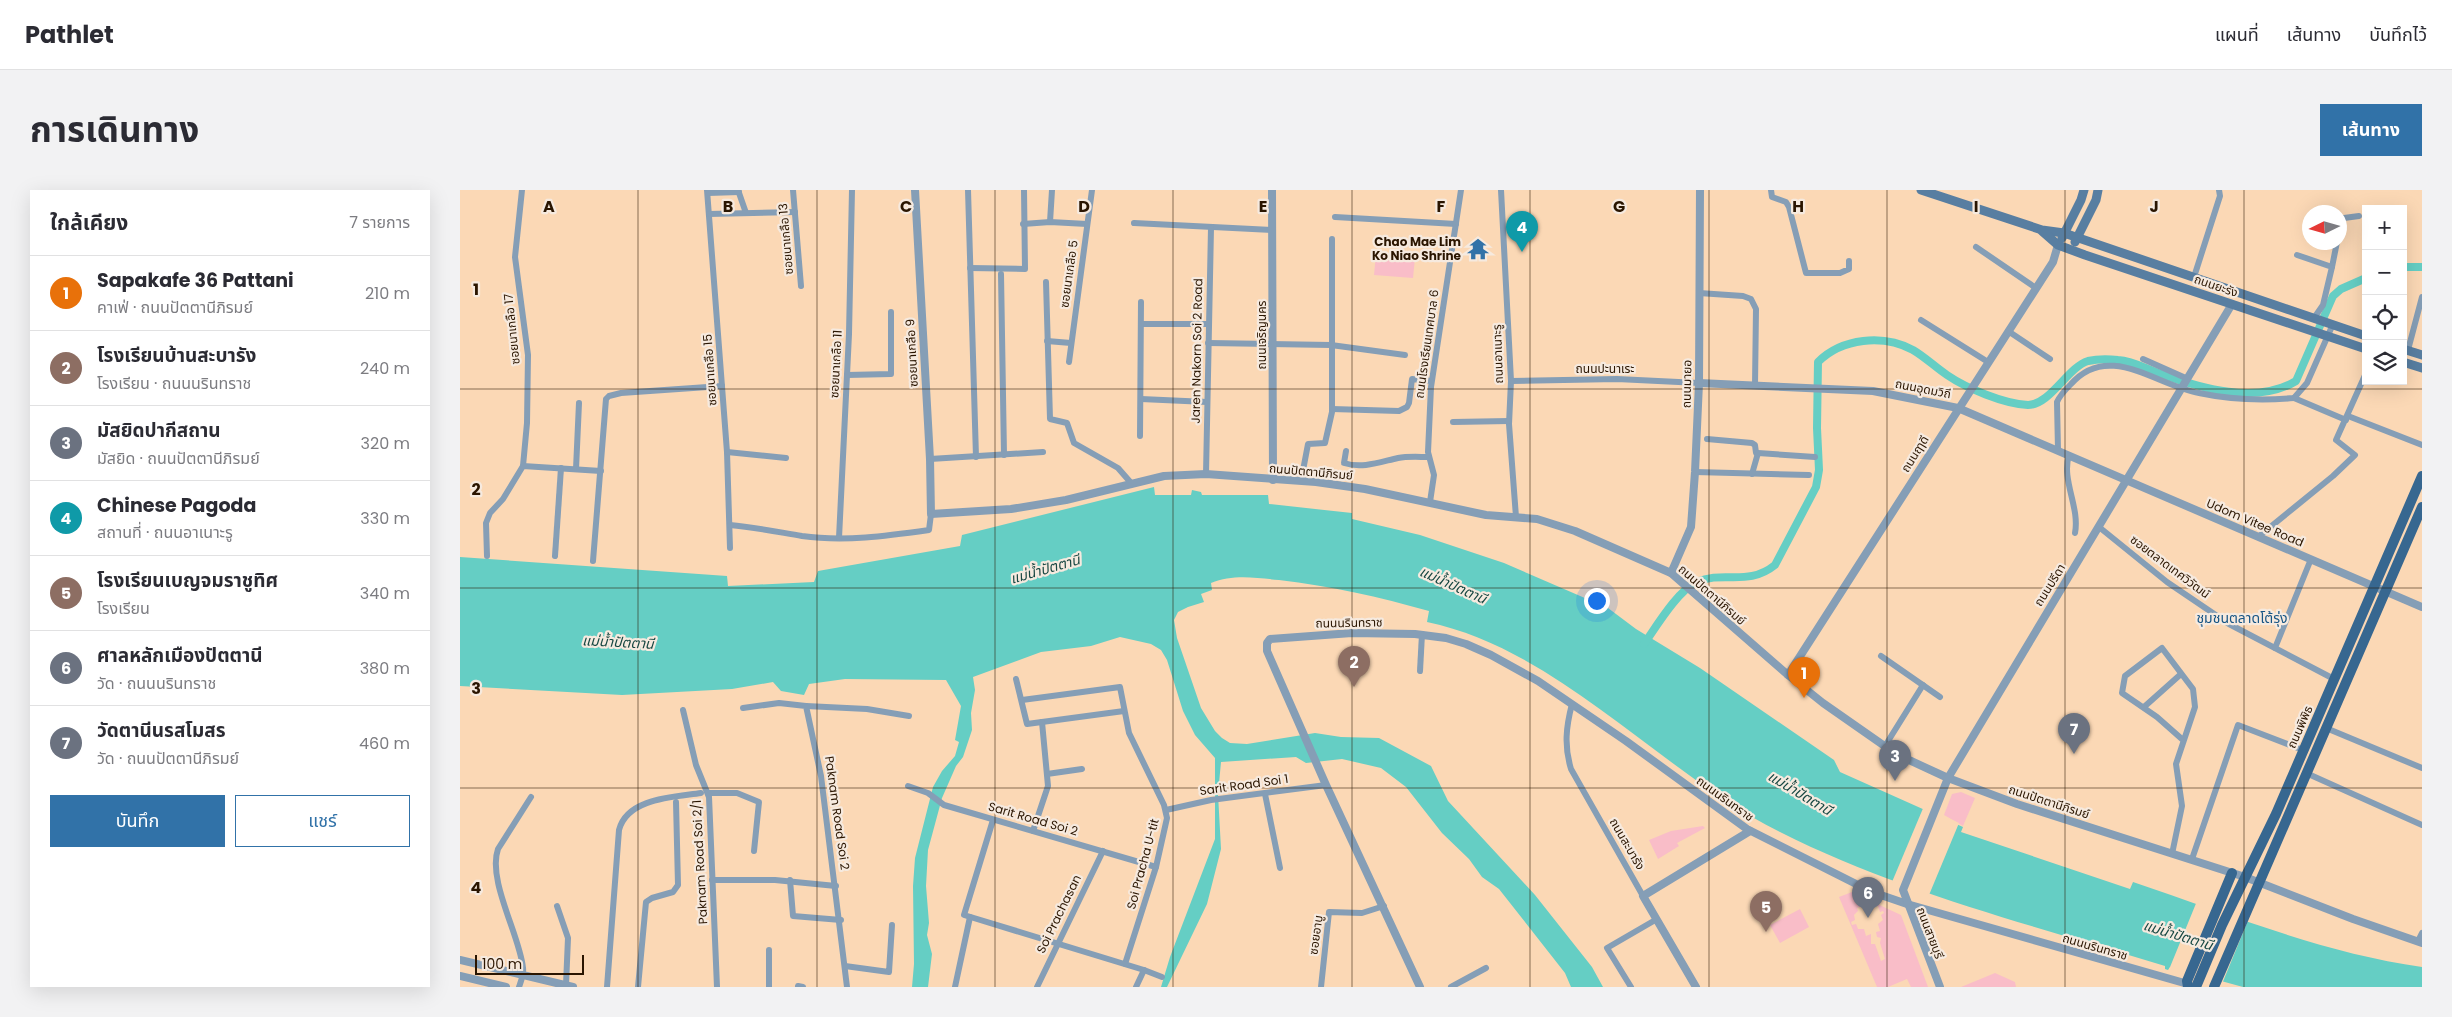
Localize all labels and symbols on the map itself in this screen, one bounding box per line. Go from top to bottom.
text: A [543,195,555,218]
text: B [723,195,733,218]
text: C [900,195,912,218]
text: D [1078,195,1090,218]
text: E [1259,195,1267,218]
text: F [1437,195,1446,218]
text: G [1613,195,1625,218]
text: H [1792,195,1804,218]
text: I [1974,195,1978,218]
text: J [2149,195,2159,218]
street label: ซอยนาเกลือ 13 [774,203,797,275]
north arrow [2302,205,2347,250]
pin: 4 [1506,211,1538,252]
place label: Chao Mae Lim Ko Niao Shrine [1372,233,1462,264]
temple icon: Chao Mae Lim Ko Niao Shrine [1465,236,1491,262]
street label: ซอยนาเกลือ 5 [1055,239,1082,309]
street label: ถนนยะรัง [2192,270,2240,301]
text: 1 [473,278,479,301]
street label: Jaren Nakorn Soi 2 Road [1187,278,1206,424]
street label: ถนนโรงเรียนเทศบาล 6 [1410,288,1443,399]
street label: ซอยนาเกลือ 17 [499,292,524,365]
street label: ถนนเจริญนคร [1253,300,1270,369]
street label: ซอยนาเกลือ 9 [901,319,922,388]
street label: ถนนอาเนาะรู [1488,324,1507,384]
street label: ซอยนาเกลือ 11 [825,329,846,399]
street label: ซอยนาเกลือ 15 [699,334,720,407]
street label: ถนนปะนาเระ [1576,360,1634,377]
street label: ถนนมายอ [1678,360,1695,408]
street label: ถนนอุดมวิถี [1894,375,1953,402]
street label: ถนนฤๅดี [1897,432,1933,475]
street label: ถนนปัตตานีภิรมย์ [1268,459,1354,484]
text: 2 [471,478,481,501]
street label: Udom Vitee Road [2204,494,2306,551]
street label: ซอยตลาดเทศวิวัฒน์ [2127,531,2214,602]
water label: แม่น้ำปัตตานี [1008,549,1084,588]
street label: ถนนปรีดา [2030,560,2069,609]
water label: แม่น้ำปัตตานี [1416,561,1491,609]
street label: ถนนปัตตานีภิรมย์ [1675,561,1750,629]
your location [1584,588,1610,614]
district label: ชุมชนตลาดโต้รุ่ง [2196,608,2288,628]
street label: ถนนนรินทราช [1315,613,1383,632]
water label: แม่น้ำปัตตานี [582,630,656,654]
pin: 2 [1338,646,1370,687]
pin: 1 [1788,657,1820,698]
text: 3 [471,677,481,700]
street label: ถนนพิพิธ [2283,703,2316,751]
pin: 7 [2058,713,2090,754]
pin: 3 [1879,740,1911,781]
street label: Paknam Road Soi 2 [821,755,854,871]
water label: แม่น้ำปัตตานี [1764,766,1837,821]
street label: Sarit Road Soi 1 [1199,770,1289,799]
street label: ถนนนรินทราช [1693,772,1757,825]
street label: ถนนปัตตานีภิรมย์ [2006,780,2092,823]
street label: Sarit Road Soi 2 [986,798,1080,839]
street label: Paknam Road Soi 2/1 [688,799,711,925]
street label: ถนนสะบารัง [1606,815,1649,873]
street label: Soi Pracha U-tit [1122,817,1163,911]
street label: Soi Prachasan [1032,872,1085,956]
text: 4 [471,876,482,899]
pin: 6 [1852,877,1884,918]
pin: 5 [1750,891,1782,932]
street label: ถนนสายบุรี [1913,905,1948,961]
street label: ซอยอาบู [1304,914,1327,956]
water label: แม่น้ำปัตตานี [2141,915,2217,956]
street label: ถนนนรินทราช [2061,929,2130,964]
scale bar [475,952,584,975]

